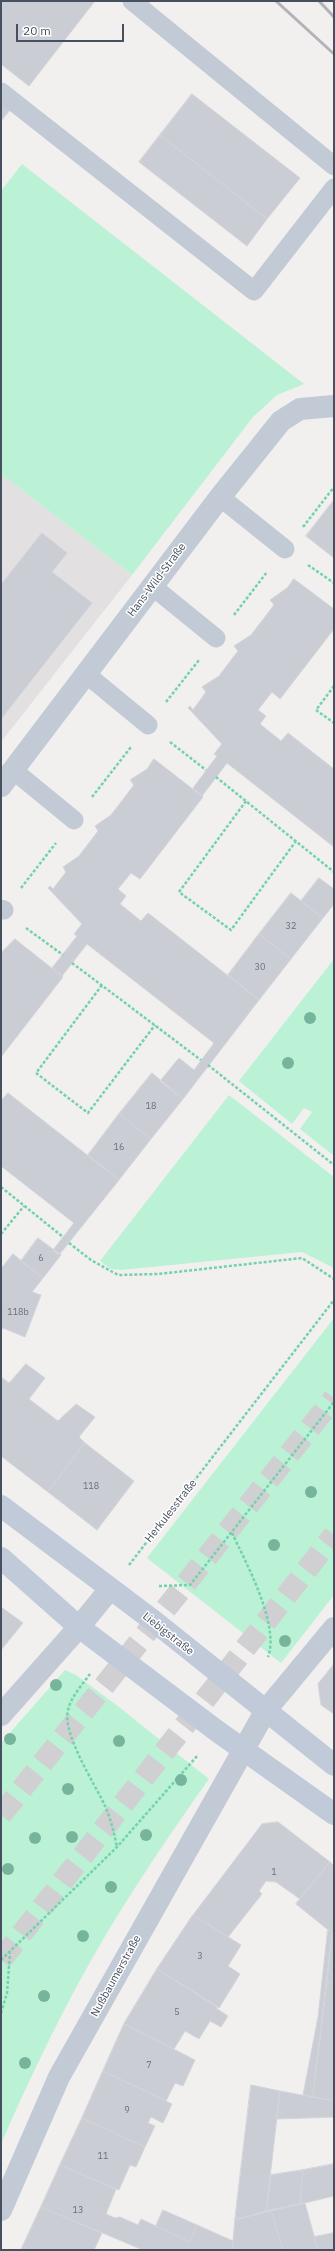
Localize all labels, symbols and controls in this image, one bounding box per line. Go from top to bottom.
scale bar [18,16,126,42]
text: 20 m [23,23,51,38]
street label: Hans-Wild-Straße [125,541,189,619]
house number: 32 [286,921,296,931]
house number: 30 [255,962,265,972]
house number: 18 [146,1101,156,1111]
house number: 16 [114,1142,124,1152]
house number: 6 [38,1253,44,1263]
house number: 118b [7,1307,29,1317]
street label: Herkulesstraße [142,1477,200,1545]
house number: 118 [83,1481,99,1491]
street label: Liebigstraße [140,1610,196,1658]
house number: 1 [271,1867,277,1877]
street label: Nußbaumerstraße [88,1933,144,2019]
house number: 3 [197,1951,203,1961]
house number: 5 [174,2007,180,2017]
house number: 7 [146,2060,152,2070]
house number: 9 [124,2105,130,2115]
house number: 11 [98,2151,108,2161]
house number: 13 [73,2205,83,2215]

